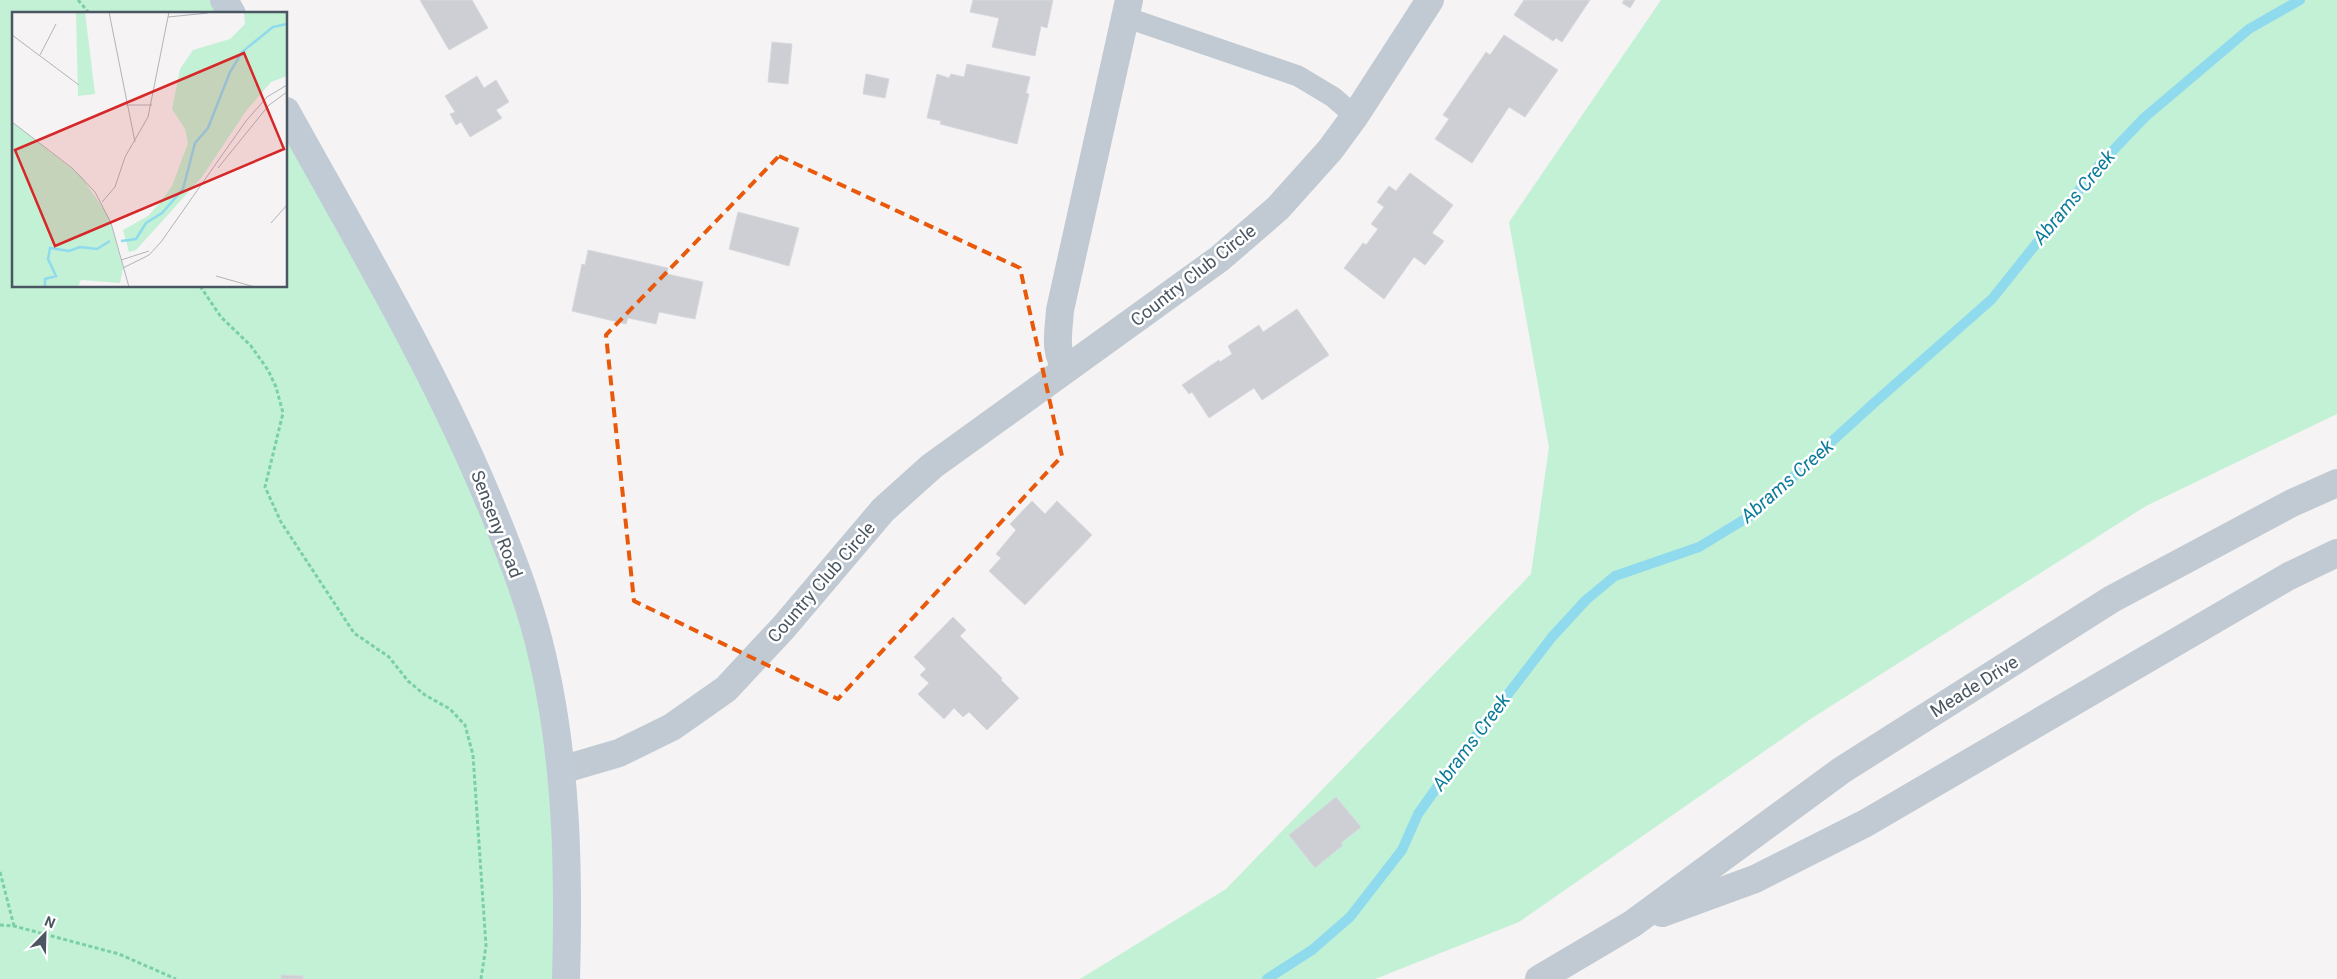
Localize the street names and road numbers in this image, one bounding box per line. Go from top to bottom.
street label: Country Club Circle [1126,220,1260,330]
street label: Senseny Road [467,467,527,581]
street label: Country Club Circle [763,517,879,647]
street label: Meade Drive [1926,651,2022,721]

